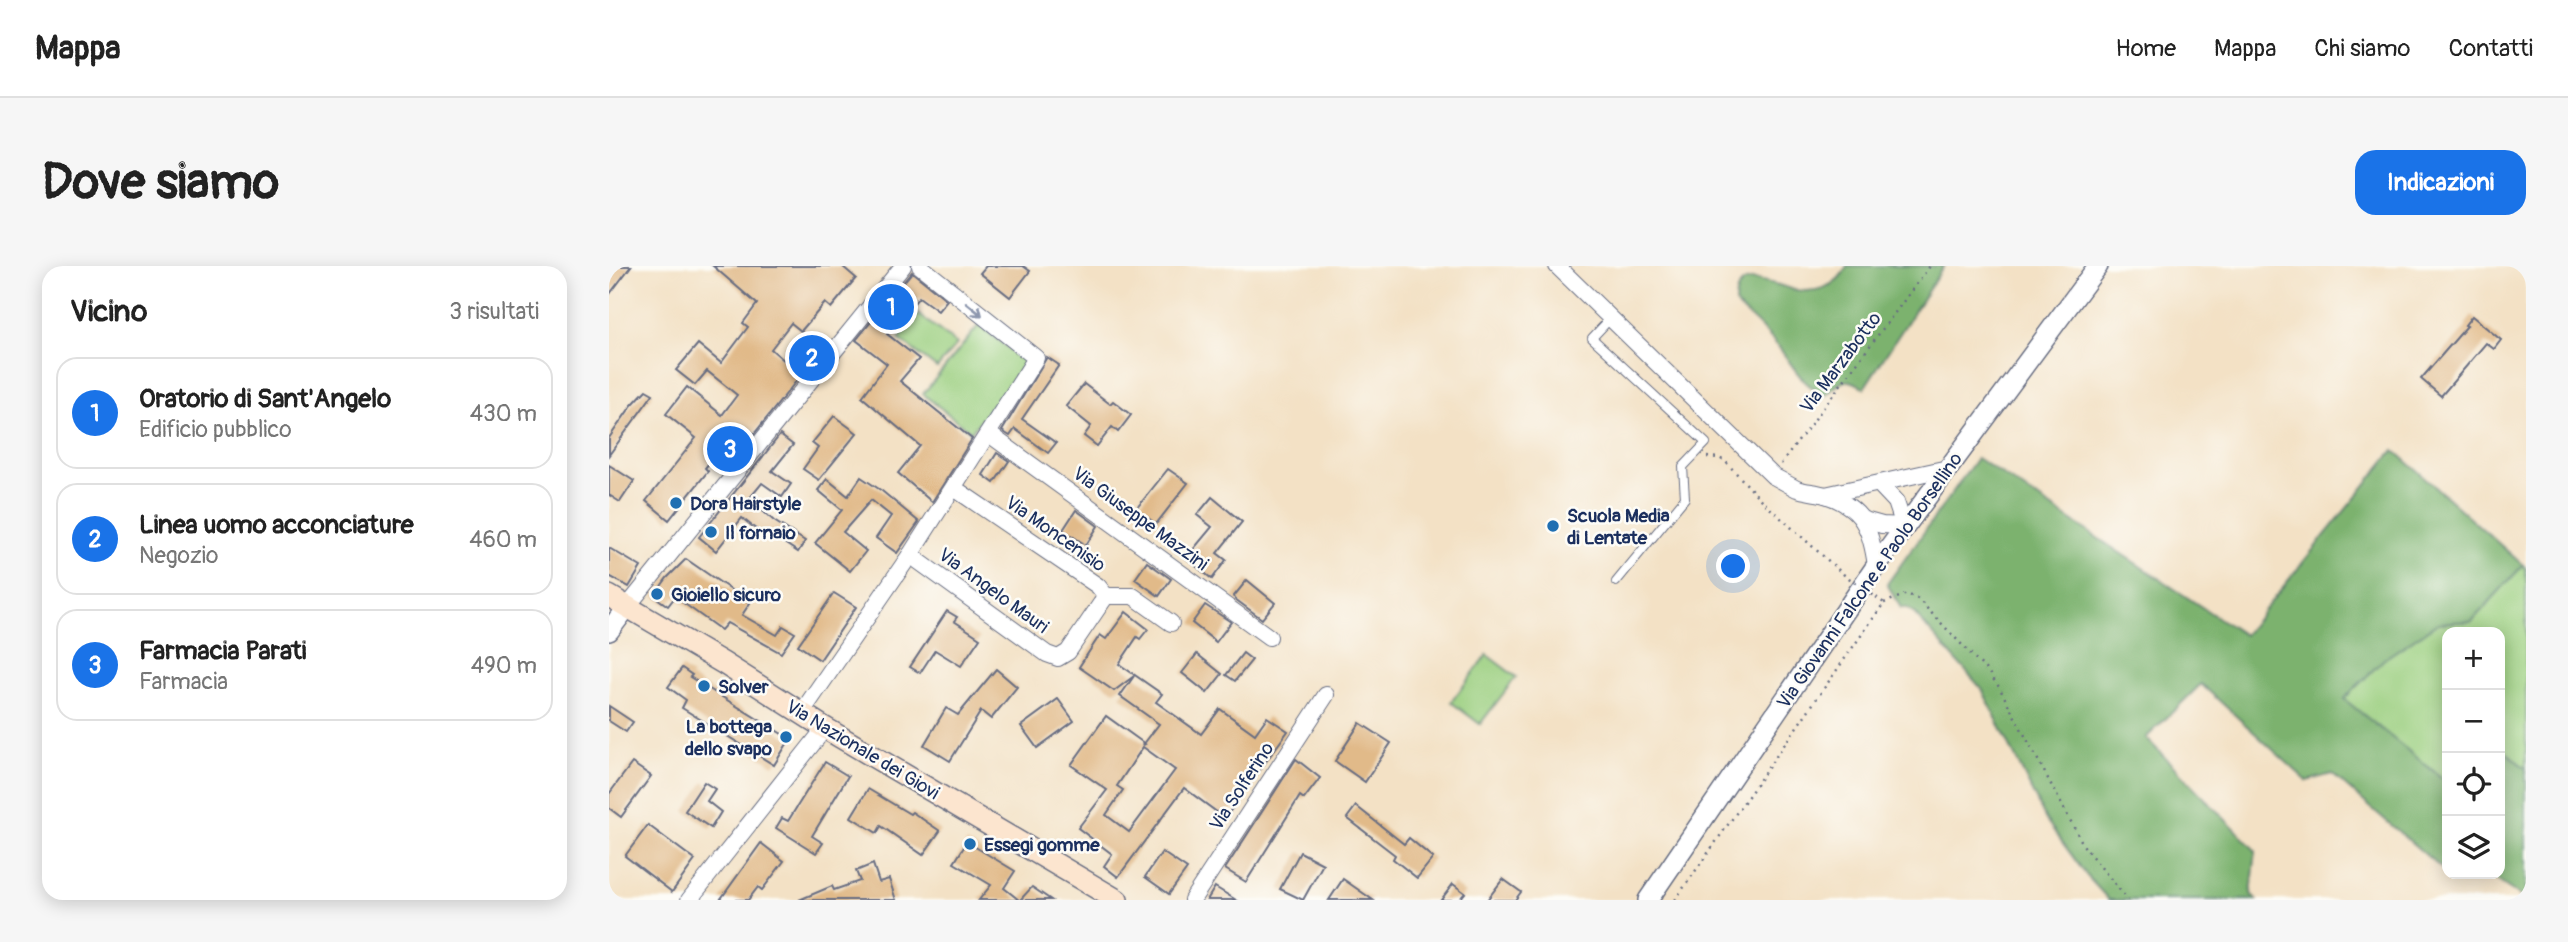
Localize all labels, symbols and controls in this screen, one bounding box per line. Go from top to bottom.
text: Mappa [35,28,121,69]
text: Home [2116,34,2176,63]
text: Mappa [2214,34,2276,63]
text: Chi siamo [2314,34,2410,63]
text: Contatti [2448,34,2533,63]
button: Indicazioni [2355,150,2526,215]
text: Dove siamo [42,152,279,213]
pin: 1 [868,281,914,333]
text: Vicino [70,293,147,330]
text: 3 risultati [449,297,539,326]
one-way arrow [964,301,982,316]
street label: Via Marzabotto [1795,307,1887,418]
pin: 2 [789,332,835,384]
text: Oratorio di Sant'Angelo [139,383,391,415]
text: 1 [91,399,100,428]
text: 430 m [470,399,537,428]
text: Edificio pubblico [139,415,292,444]
pin: 3 [707,423,753,475]
street label: Via Giovanni Falcone e Paolo Borsellino [1772,448,1968,713]
street label: Via Giuseppe Mazzini [1068,461,1213,576]
street label: Via Moncenisio [1001,490,1110,577]
place label: Dora Hairstyle [690,492,802,516]
marker: Dora Hairstyle [668,495,684,511]
place label: Scuola Media di Lentate [1567,504,1670,550]
text: Linea uomo acconciature [139,509,413,541]
marker: Scuola Media di Lentate [1545,518,1561,534]
place label: Il fornaio [725,521,797,545]
marker: Il fornaio [703,524,719,540]
text: 2 [89,525,101,554]
text: 460 m [469,525,537,554]
text: Negozio [139,541,218,570]
street label: Via Angelo Mauri [934,543,1053,639]
your location [1716,549,1750,583]
place label: Gioiello sicuro [671,583,782,607]
marker: Gioiello sicuro [649,586,665,602]
map controls [2442,627,2505,879]
button: + [2442,627,2505,690]
text: Farmacia Parati [139,635,306,667]
text: 3 [89,651,101,680]
text: 490 m [471,651,537,680]
text: Farmacia [139,667,228,696]
place label: Solver [718,675,769,699]
marker: Solver [696,678,712,694]
button: − [2442,690,2505,753]
street label: Via Nazionale dei Giovi [781,695,944,805]
place label: La bottega dello svapo [685,715,773,761]
marker: La bottega dello svapo [778,729,794,745]
street label: Via Solferino [1204,738,1279,835]
button: locate [2442,753,2505,816]
button: layers [2442,816,2505,879]
place label: Essegi gomme [984,833,1100,857]
marker: Essegi gomme [962,836,978,852]

